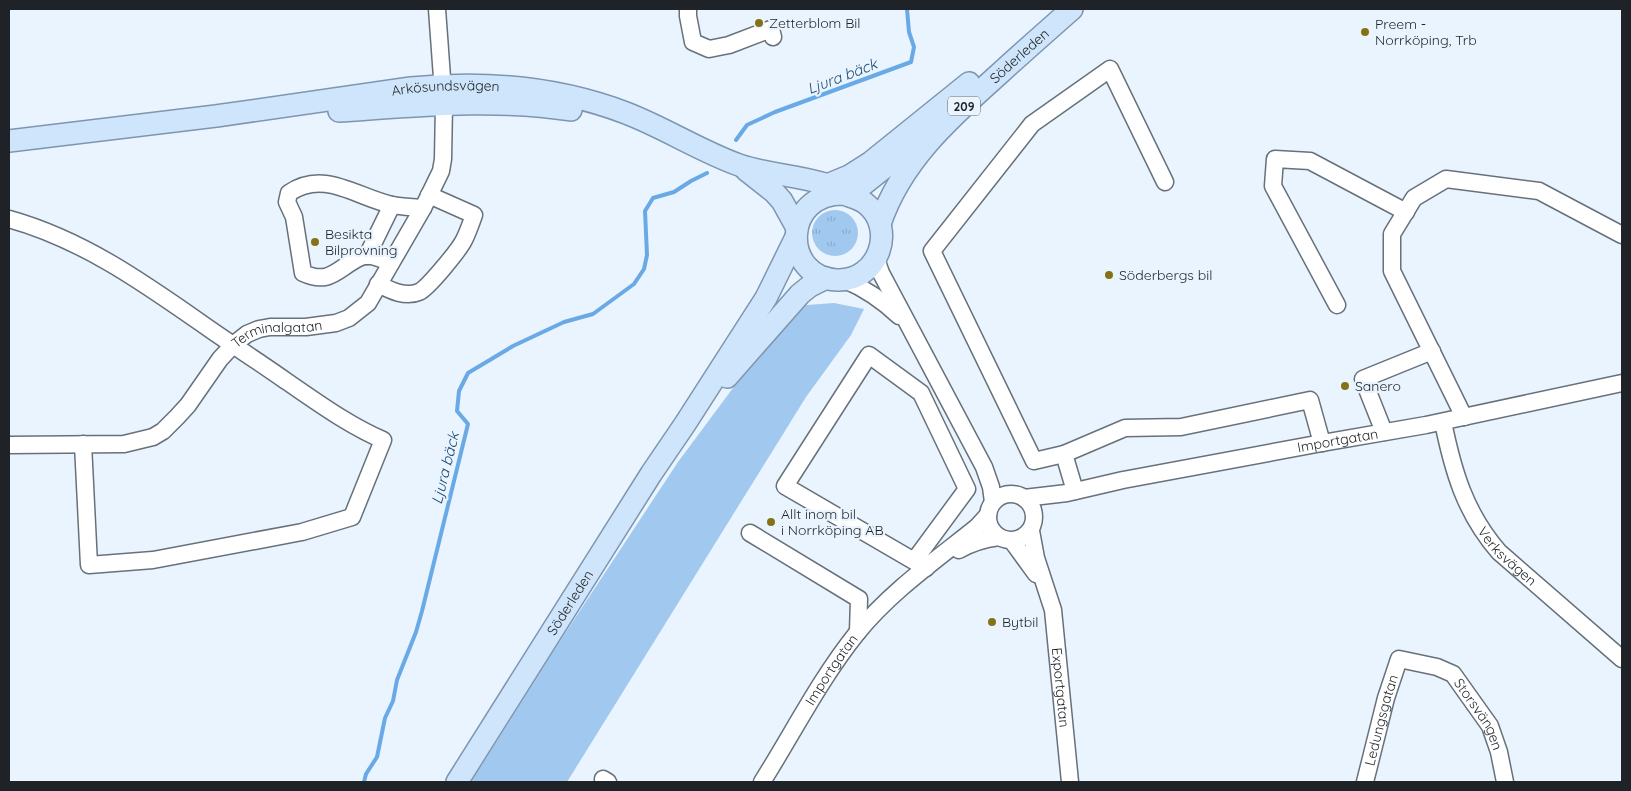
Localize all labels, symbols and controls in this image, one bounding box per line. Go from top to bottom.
place label: Zetterblom Bil [769,14,861,32]
place label: Preem - Norrköping, Trb [1375,15,1477,49]
marker: Zetterblom Bil [753,17,765,29]
street label: Söderleden [986,25,1053,87]
marker: Preem - Norrköping, Trb [1359,26,1371,38]
water label: Ljura bäck [804,53,881,98]
street label: Arkösundsvägen [390,76,500,100]
road number: 209 [948,96,980,115]
place label: Besikta Bilprovning [325,225,398,259]
marker: Besikta Bilprovning [309,236,321,248]
place label: Söderbergs bil [1119,266,1212,284]
marker: Söderbergs bil [1103,269,1115,281]
street label: Terminalgatan [228,316,323,352]
place label: Sanero [1355,377,1401,395]
marker: Sanero [1339,380,1351,392]
street label: Importgatan [1296,424,1379,456]
water label: Ljura bäck [427,428,464,506]
place label: Allt inom bil i Norrköping AB [781,505,884,539]
marker: Allt inom bil i Norrköping AB [765,516,777,528]
street label: Verksvägen [1474,523,1540,590]
street label: Söderleden [543,567,597,639]
place label: Bytbil [1002,613,1039,631]
marker: Bytbil [986,616,998,628]
street label: Importgatan [801,631,862,708]
street label: Exportgatan [1048,647,1074,728]
street label: Ledungsgatan [1360,672,1402,768]
street label: Storsvängen [1450,675,1507,752]

